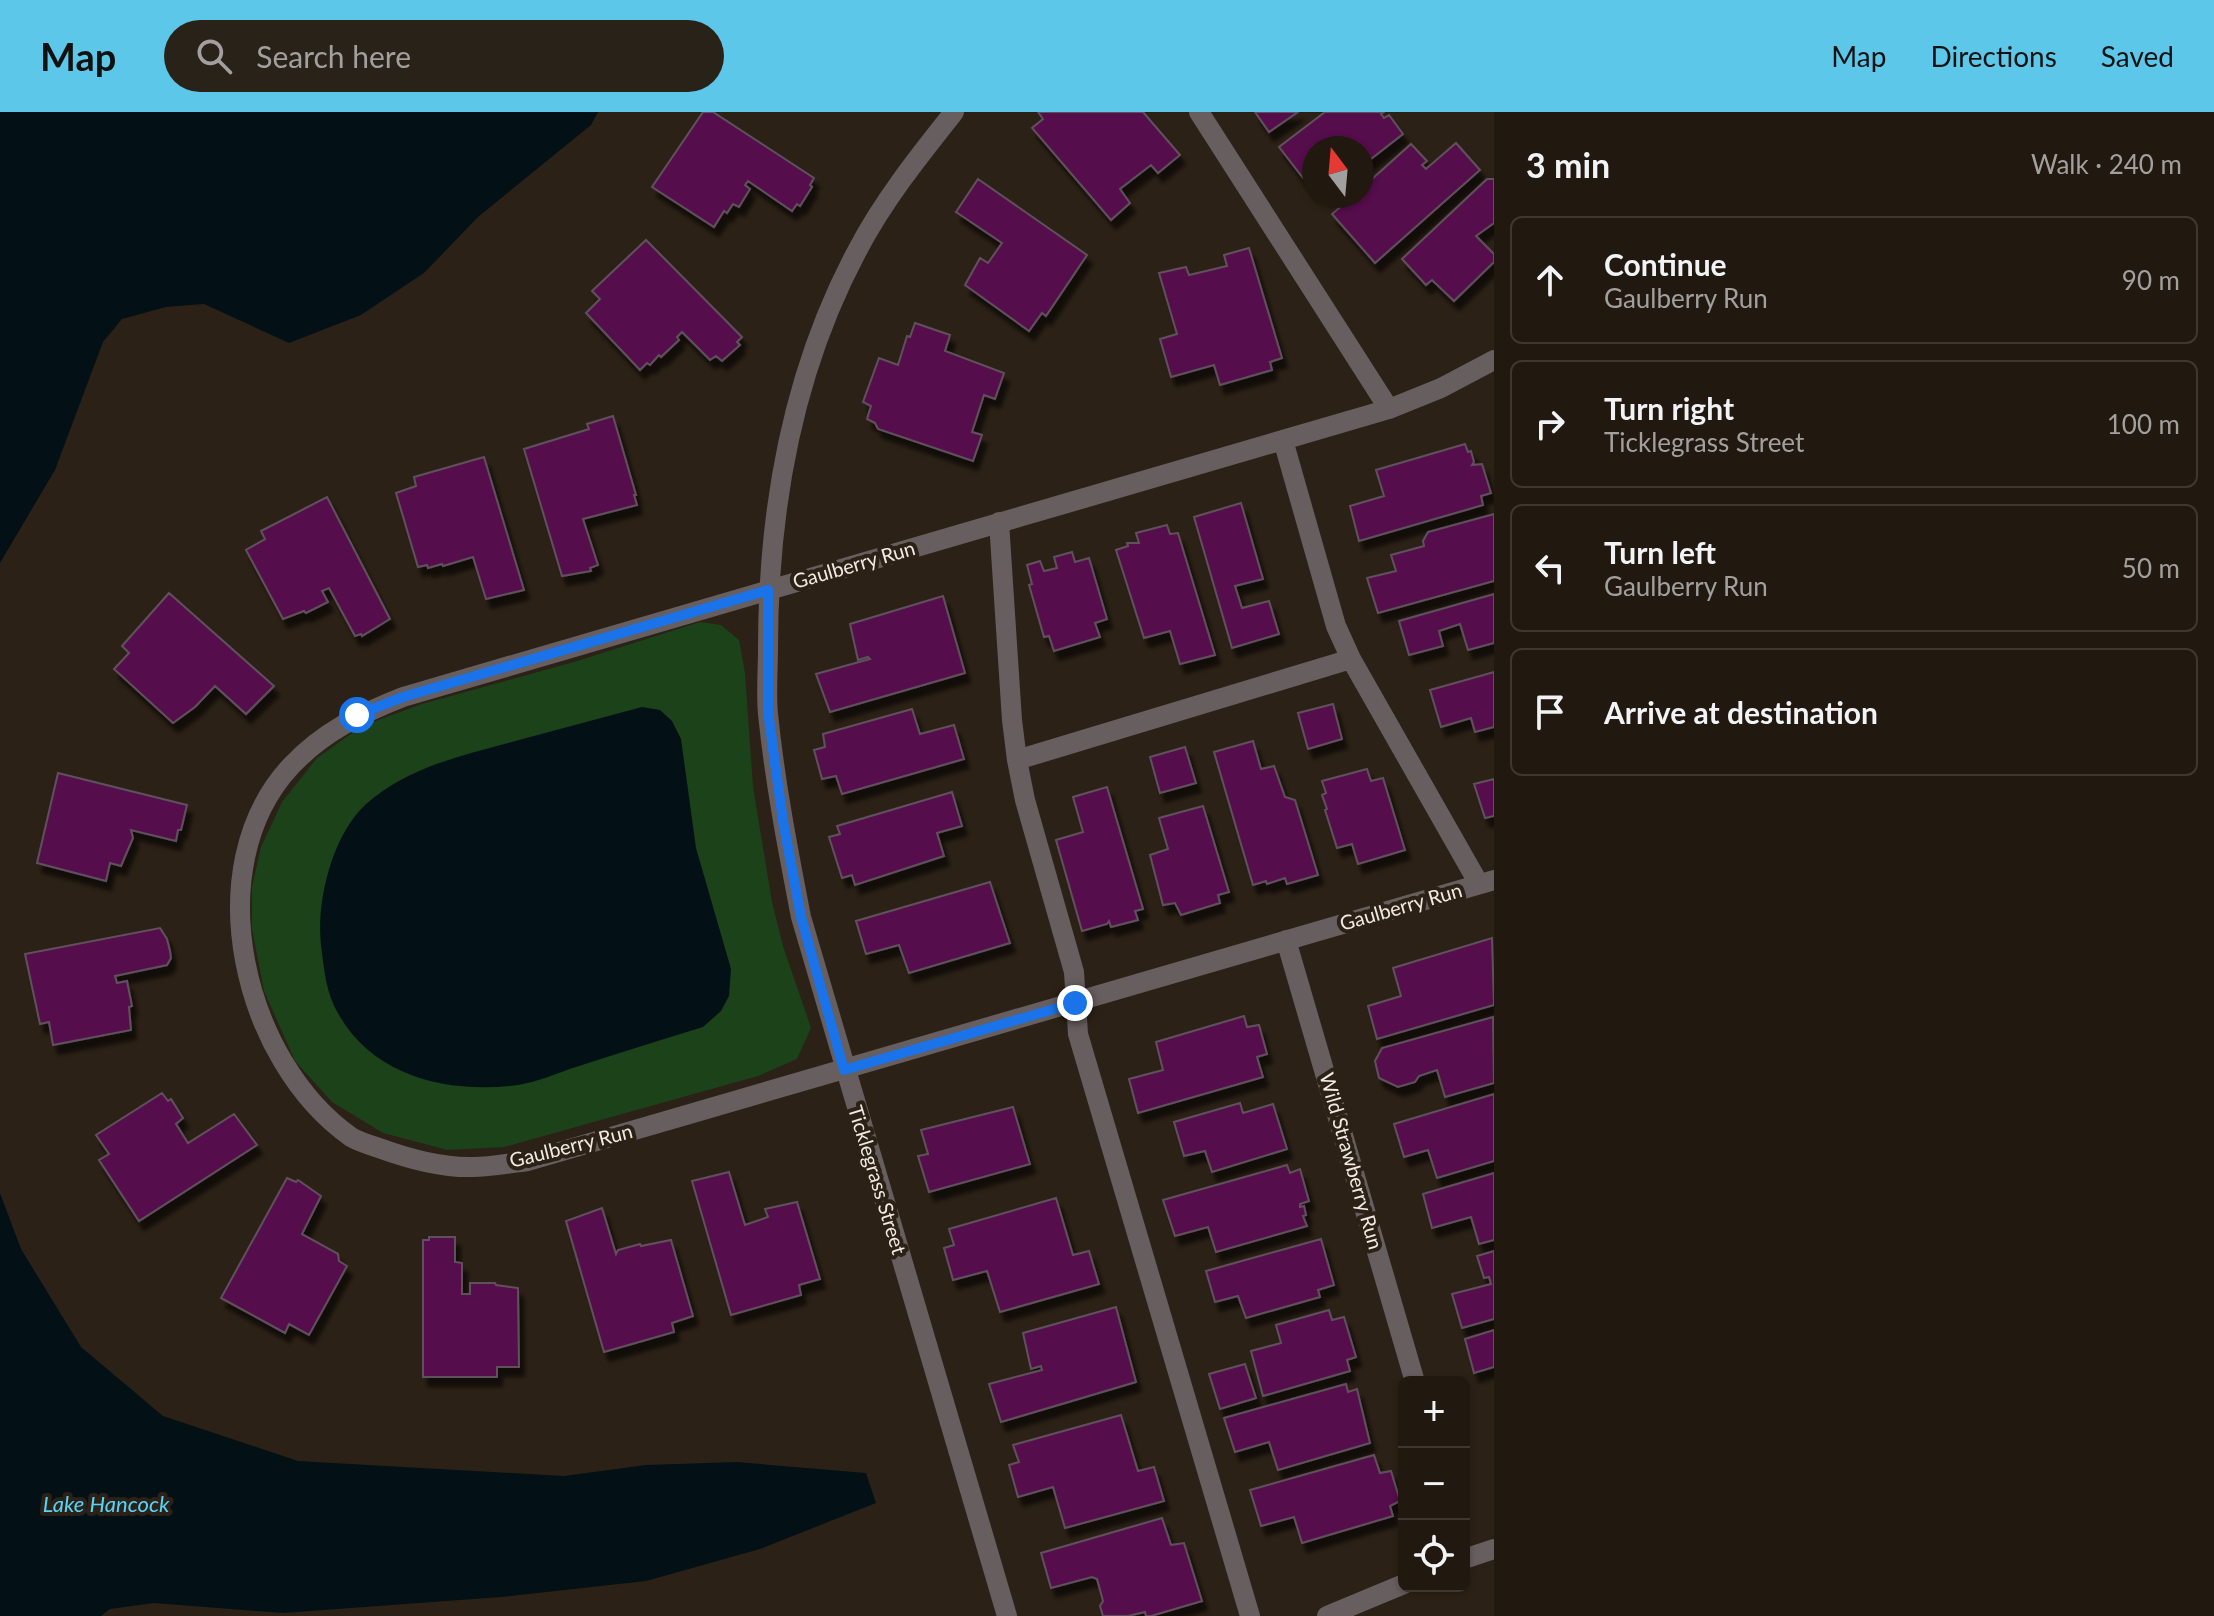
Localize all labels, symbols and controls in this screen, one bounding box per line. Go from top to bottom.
search box [164,20,724,92]
text: Map [40,33,116,79]
icon: search [192,34,236,78]
text: Search here [256,38,411,74]
text: Map [1831,39,1886,73]
text: Directions [1930,39,2057,73]
text: Saved [2101,39,2174,73]
north arrow [1302,136,1374,208]
text: 3 min [1526,144,1610,185]
text: Walk · 240 m [2031,148,2182,180]
text: Continue [1604,246,1727,282]
icon: ahead [1528,258,1572,302]
text: 90 m [2122,264,2180,296]
text: Gaulberry Run [1604,282,1768,314]
text: Turn right [1604,390,1734,426]
icon: right [1528,402,1572,446]
text: 100 m [2107,408,2180,440]
text: Ticklegrass Street [1604,426,1804,458]
text: Turn left [1604,534,1716,570]
street label: Gaulberry Run [790,535,918,593]
icon: left [1528,546,1572,590]
text: 50 m [2122,552,2180,584]
text: Gaulberry Run [1604,570,1768,602]
icon: arrive [1528,690,1572,734]
text: Arrive at destination [1604,694,1878,730]
route start [339,697,375,733]
street label: Gaulberry Run [1337,877,1465,935]
route end [1057,985,1093,1021]
street label: Wild Strawberry Run [1315,1070,1389,1252]
street label: Ticklegrass Street [844,1103,912,1257]
street label: Gaulberry Run [507,1118,635,1172]
map controls [1398,1376,1470,1592]
button: + [1398,1376,1470,1448]
button: − [1398,1448,1470,1520]
water label: Lake Hancock [43,1490,170,1517]
button: locate [1398,1520,1470,1592]

